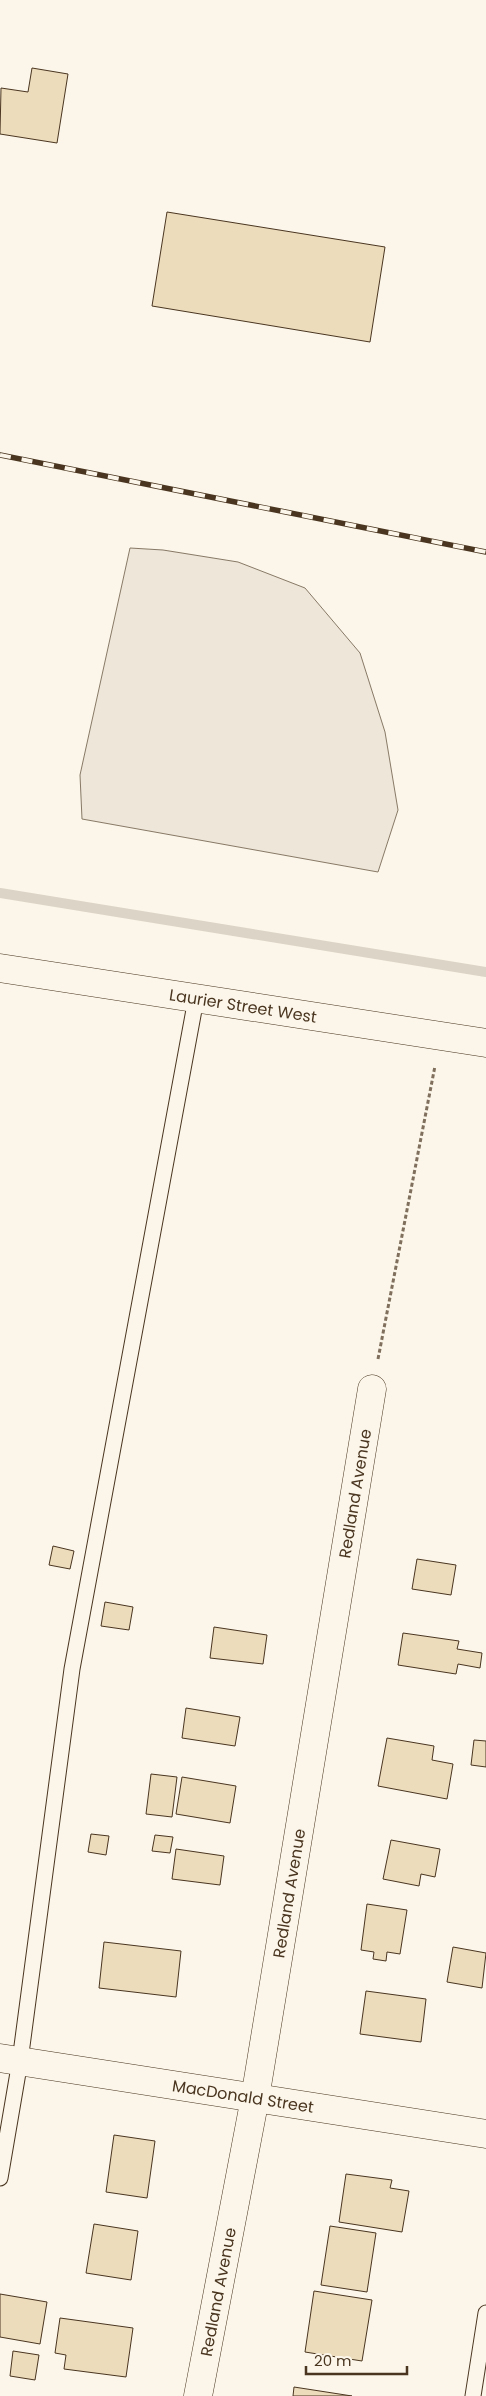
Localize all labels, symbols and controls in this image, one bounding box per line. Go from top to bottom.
street label: Laurier Street West [168,983,319,1029]
street label: Redland Avenue [333,1427,377,1560]
street label: Redland Avenue [267,1827,311,1960]
street label: MacDonald Street [171,2074,316,2119]
street label: Redland Avenue [195,2226,242,2358]
scale bar [306,2344,407,2376]
text: 20 m [314,2350,352,2371]

